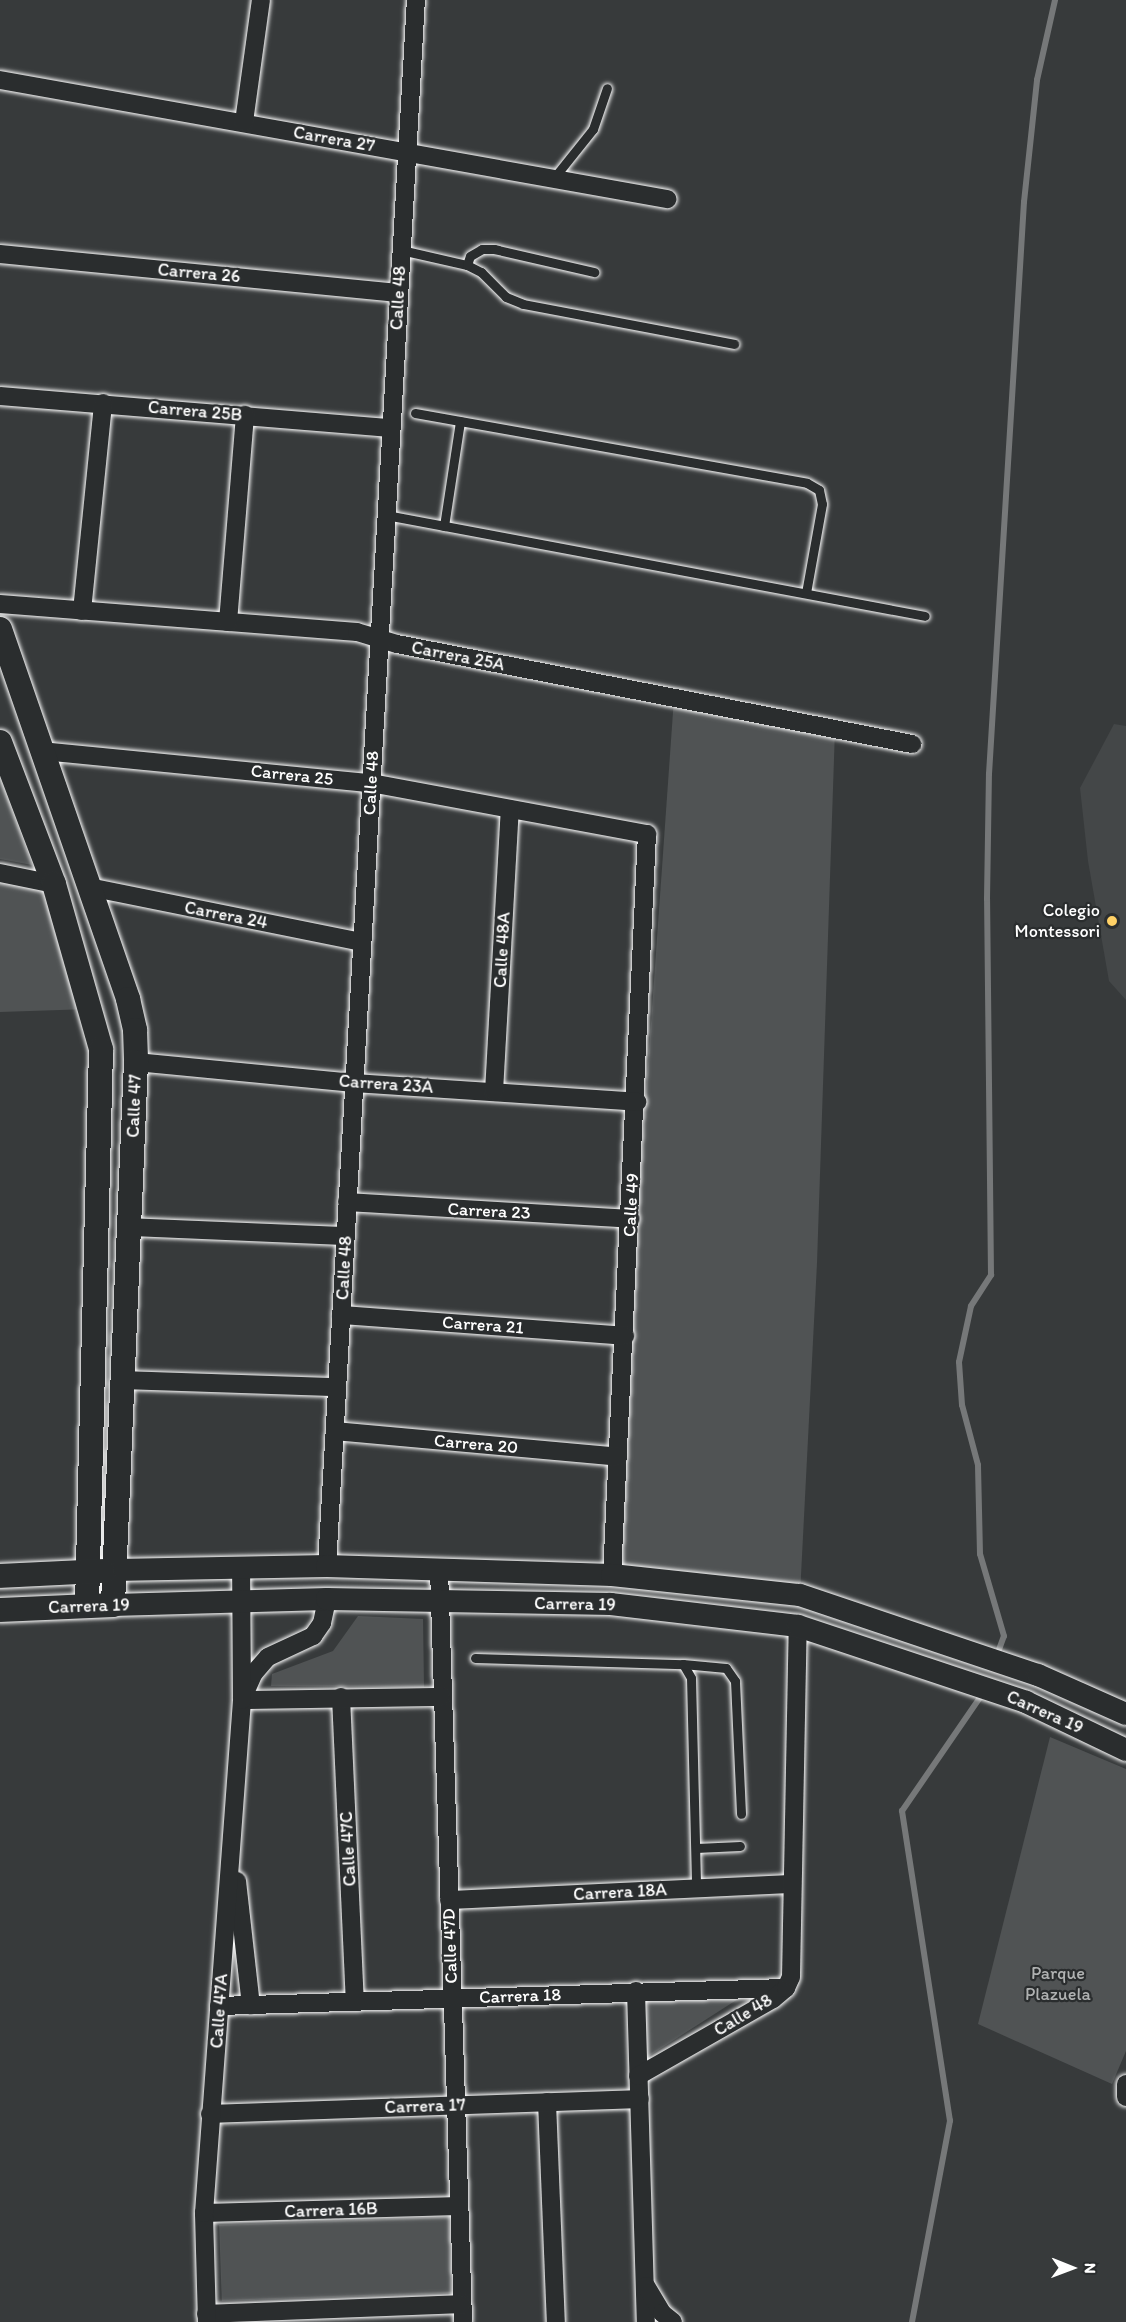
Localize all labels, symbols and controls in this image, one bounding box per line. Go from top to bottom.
street label: Carrera 27 [292,121,376,157]
street label: Carrera 26 [157,259,241,287]
street label: Calle 48 [386,265,410,331]
street label: Carrera 25B [147,396,243,426]
street label: Carrera 25A [410,636,506,676]
street label: Calle 48 [359,750,383,816]
street label: Carrera 25 [250,760,334,790]
street label: Carrera 24 [183,896,269,934]
place label: Colegio Montessori [1015,900,1100,942]
street label: Calle 48A [489,912,515,988]
marker: Colegio Montessori [1105,914,1119,928]
street label: Carrera 23A [338,1070,434,1098]
street label: Calle 47 [122,1074,146,1138]
street label: Calle 49 [619,1172,643,1238]
street label: Carrera 23 [447,1198,531,1224]
street label: Calle 48 [332,1235,356,1301]
street label: Carrera 21 [441,1311,525,1339]
street label: Carrera 20 [433,1430,519,1458]
street label: Carrera 19 [534,1592,616,1616]
street label: Carrera 19 [48,1594,130,1618]
street label: Carrera 19 [1003,1686,1087,1738]
street label: Calle 47C [335,1811,361,1887]
street label: Carrera 18A [573,1879,667,1905]
street label: Calle 47D [438,1908,462,1984]
park label: Parque Plazuela [1025,1963,1091,2006]
street label: Calle 47A [206,1973,232,2049]
street label: Carrera 18 [479,1984,561,2008]
street label: Calle 48 [710,1989,776,2041]
street label: Carrera 17 [384,2094,466,2118]
street label: Carrera 16B [284,2198,378,2222]
north arrow [1042,2238,1102,2298]
text: N [1081,2263,1100,2274]

